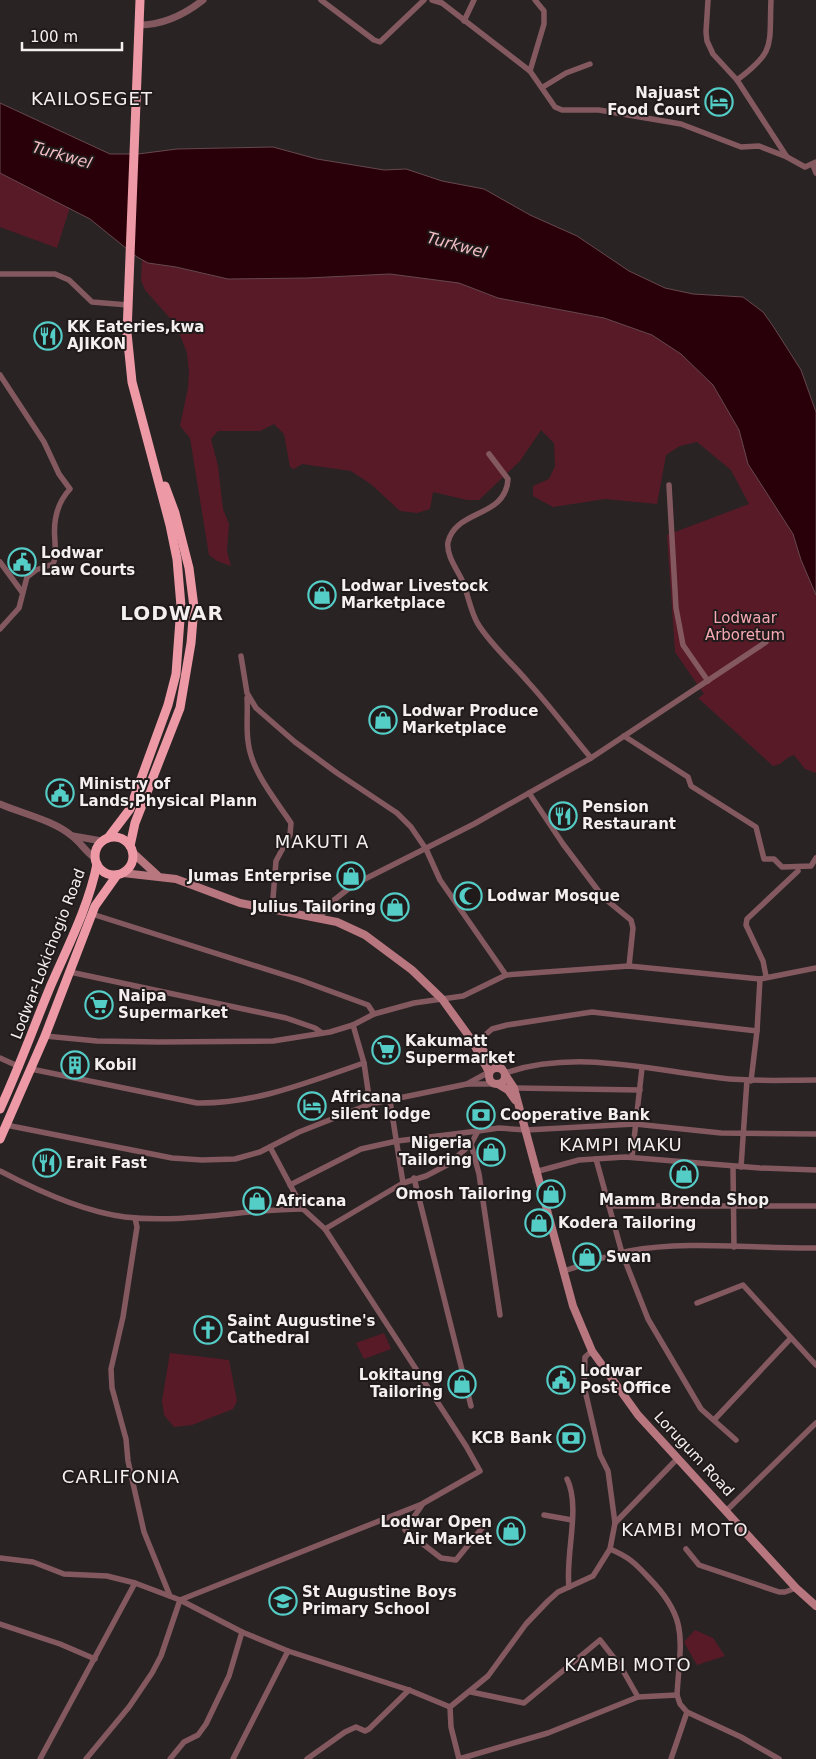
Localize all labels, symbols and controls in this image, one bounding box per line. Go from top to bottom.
scale bar [22,20,122,52]
text: 100 m [30,28,78,46]
place label: Najuast Food Court [607,84,700,119]
hotel icon: Najuast Food Court [704,87,734,117]
district label: KAILOSEGET [31,88,153,109]
water label: Turkwel [30,137,95,173]
water label: Turkwel [425,228,490,262]
place label: KK Eateries,kwa AJIKON [67,318,204,353]
restaurant icon: KK Eateries,kwa AJIKON [33,321,63,351]
place label: Lodwar Law Courts [41,544,135,579]
public building icon: Lodwar Law Courts [7,547,37,577]
place label: Lodwar Livestock Marketplace [341,577,489,612]
shop icon: Lodwar Livestock Marketplace [307,580,337,610]
district label: LODWAR [120,601,224,625]
park label: Lodwaar Arboretum [705,609,785,644]
place label: Lodwar Produce Marketplace [402,702,538,737]
shop icon: Lodwar Produce Marketplace [368,705,398,735]
place label: Ministry of Lands,Physical Plann [79,775,257,810]
public building icon: Ministry of Lands,Physical Plann [45,778,75,808]
place label: Pension Restaurant [582,798,676,833]
restaurant icon: Pension Restaurant [548,801,578,831]
district label: MAKUTI A [275,831,369,852]
shop icon: Jumas Enterprise [336,861,366,891]
street label: Lodwar-Lokichogio Road [7,866,89,1042]
place label: Jumas Enterprise [187,867,332,885]
mosque icon: Lodwar Mosque [453,881,483,911]
place label: Lodwar Mosque [487,887,620,905]
shop icon: Julius Tailoring [380,892,410,922]
place label: Julius Tailoring [251,898,376,916]
place label: Naipa Supermarket [118,987,228,1022]
supermarket icon: Naipa Supermarket [84,990,114,1020]
place label: Kakumatt Supermarket [405,1032,515,1067]
supermarket icon: Kakumatt Supermarket [371,1035,401,1065]
building icon: Kobil [60,1050,90,1080]
place label: Kobil [94,1056,137,1074]
place label: Africana silent lodge [331,1088,431,1123]
hotel icon: Africana silent lodge [297,1091,327,1121]
bank icon: Cooperative Bank [466,1100,496,1130]
place label: Cooperative Bank [500,1106,651,1124]
place label: Nigeria Tailoring [399,1134,472,1169]
district label: KAMPI MAKU [559,1134,683,1155]
shop icon: Nigeria Tailoring [476,1137,506,1167]
restaurant icon: Erait Fast [32,1148,62,1178]
place label: Erait Fast [66,1154,147,1172]
shop icon: Mamm Brenda Shop [669,1159,699,1189]
shop icon: Omosh Tailoring [536,1179,566,1209]
place label: Omosh Tailoring [396,1185,532,1203]
shop icon: Africana [242,1186,272,1216]
place label: Mamm Brenda Shop [599,1191,769,1209]
place label: Africana [276,1192,347,1210]
shop icon: Kodera Tailoring [524,1208,554,1238]
place label: Kodera Tailoring [558,1214,696,1232]
shop icon: Swan [572,1242,602,1272]
place label: Swan [606,1248,651,1266]
place label: Saint Augustine's Cathedral [227,1312,376,1347]
church icon: Saint Augustine's Cathedral [193,1315,223,1345]
place label: Lodwar Post Office [580,1362,671,1397]
public building icon: Lodwar Post Office [546,1365,576,1395]
place label: Lokitaung Tailoring [359,1366,443,1401]
shop icon: Lokitaung Tailoring [447,1369,477,1399]
street label: Lorugum Road [650,1408,738,1500]
bank icon: KCB Bank [556,1423,586,1453]
place label: KCB Bank [471,1429,553,1447]
district label: CARLIFONIA [62,1466,180,1487]
place label: Lodwar Open Air Market [380,1513,492,1548]
shop icon: Lodwar Open Air Market [496,1516,526,1546]
district label: KAMBI MOTO [621,1519,749,1540]
place label: St Augustine Boys Primary School [302,1583,457,1618]
school or university icon: St Augustine Boys Primary School [268,1586,298,1616]
district label: KAMBI MOTO [564,1654,692,1675]

